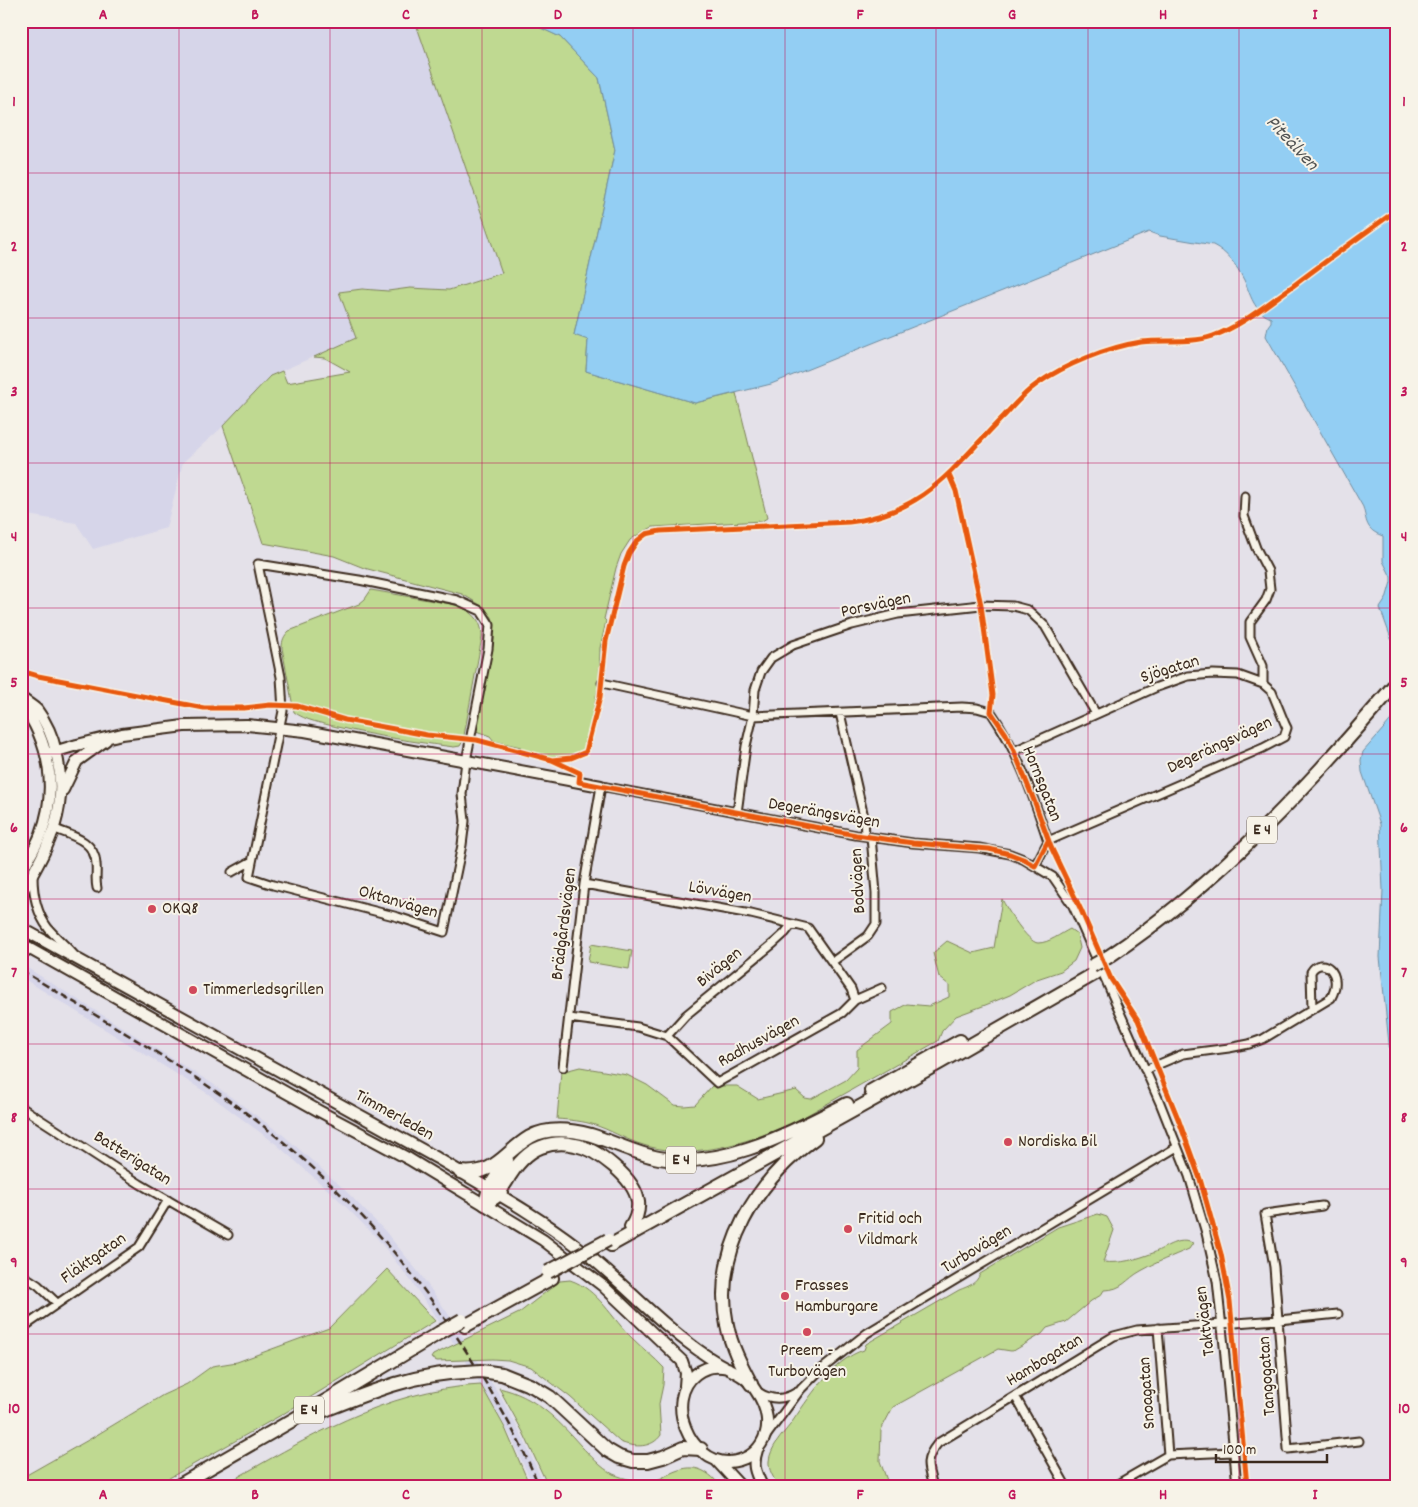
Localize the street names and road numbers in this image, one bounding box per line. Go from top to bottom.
street label: Porsvägen [839,586,913,626]
street label: Sjögatan [1137,649,1203,691]
street label: Degerängsvägen [1163,711,1277,781]
street label: Hornsgatan [1015,742,1067,826]
street label: Degerängsvägen [766,792,882,836]
road number: E 4 [1247,816,1277,844]
street label: Bodvägen [845,848,873,914]
street label: Brädgårdsvägen [546,866,584,982]
street label: Lövvägen [687,875,753,911]
street label: Oktanvägen [355,880,441,926]
street label: Bivägen [692,942,748,994]
street label: Radhusvägen [714,1009,804,1075]
street label: Timmerleden [350,1084,438,1148]
street label: Batterigatan [88,1125,176,1193]
road number: E 4 [666,1146,696,1174]
street label: Turbovägen [937,1219,1017,1281]
street label: Fläktgatan [56,1227,132,1291]
street label: Taktvägen [1189,1285,1223,1357]
street label: Hambogatan [1002,1328,1088,1394]
street label: Tangogatan [1253,1335,1283,1417]
street label: Snoagatan [1133,1356,1163,1430]
road number: E 4 [294,1396,324,1424]

